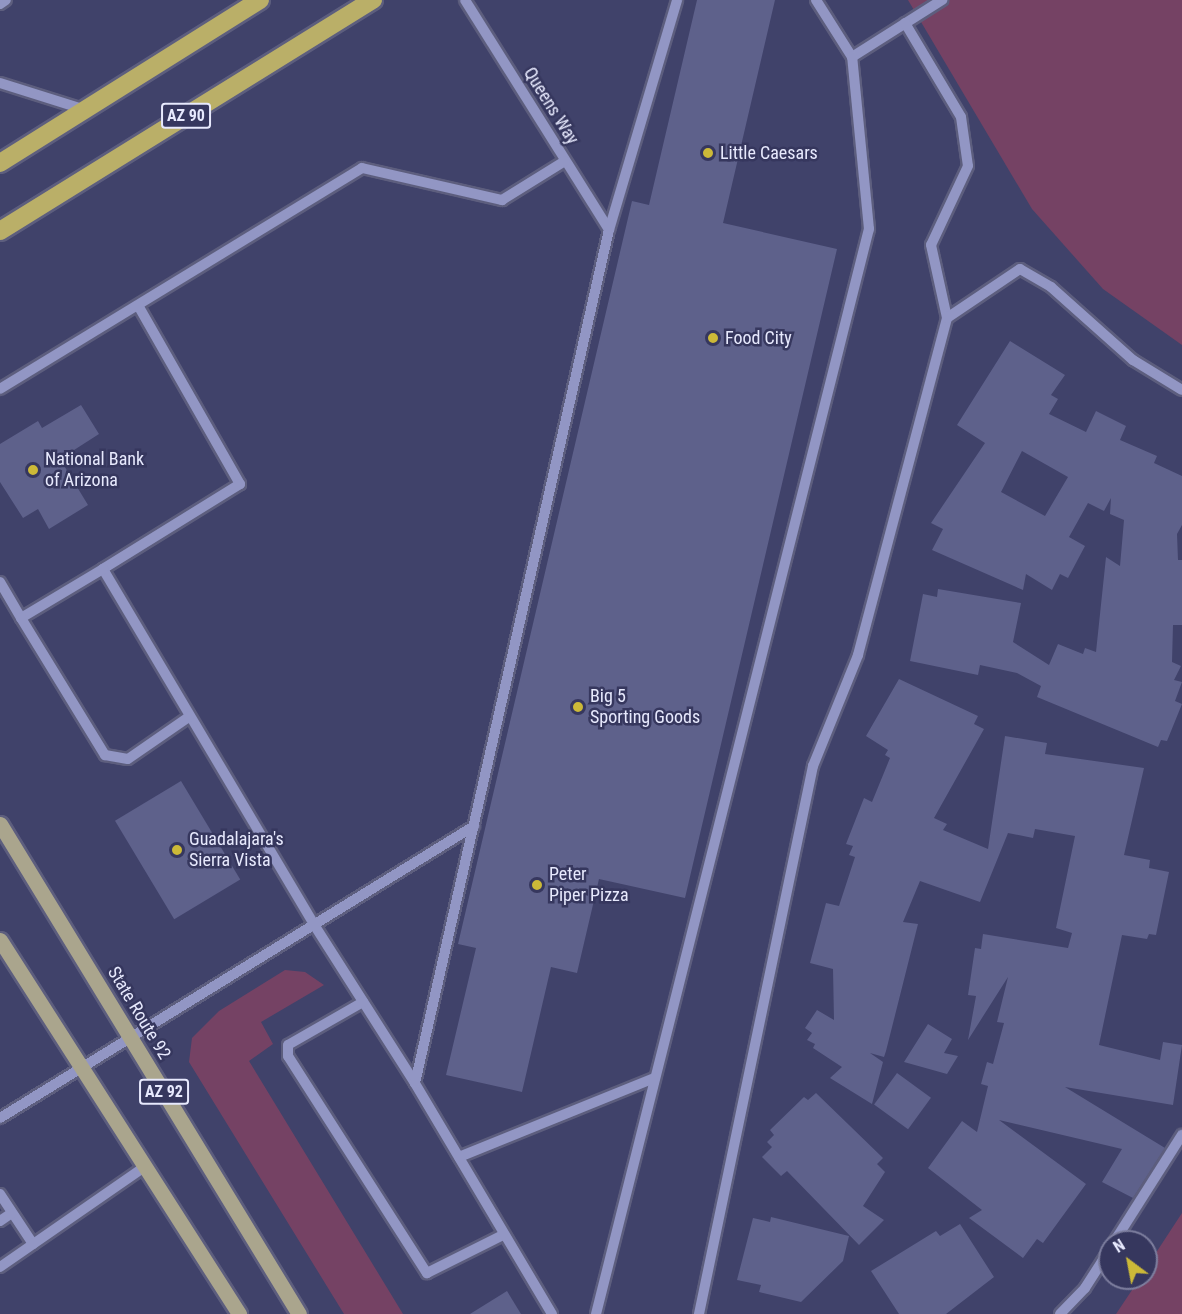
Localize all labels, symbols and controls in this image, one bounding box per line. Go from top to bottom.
street label: Queens Way [519,63,583,149]
road number: AZ 90 [160,103,212,129]
place label: Little Caesars [720,142,818,164]
marker: Little Caesars [701,146,715,160]
place label: Food City [725,327,792,349]
marker: Food City [706,331,720,345]
place label: National Bank of Arizona [45,449,144,492]
marker: National Bank of Arizona [26,463,40,477]
place label: Big 5 Sporting Goods [590,686,700,728]
marker: Big 5 Sporting Goods [571,700,585,714]
place label: Guadalajara's Sierra Vista [189,829,284,872]
marker: Guadalajara's Sierra Vista [170,843,184,857]
place label: Peter Piper Pizza [549,864,629,906]
marker: Peter Piper Pizza [530,878,544,892]
street label: State Route 92 [103,963,175,1063]
road number: AZ 92 [138,1079,190,1105]
north arrow [1098,1230,1158,1290]
text: N [1110,1235,1128,1257]

